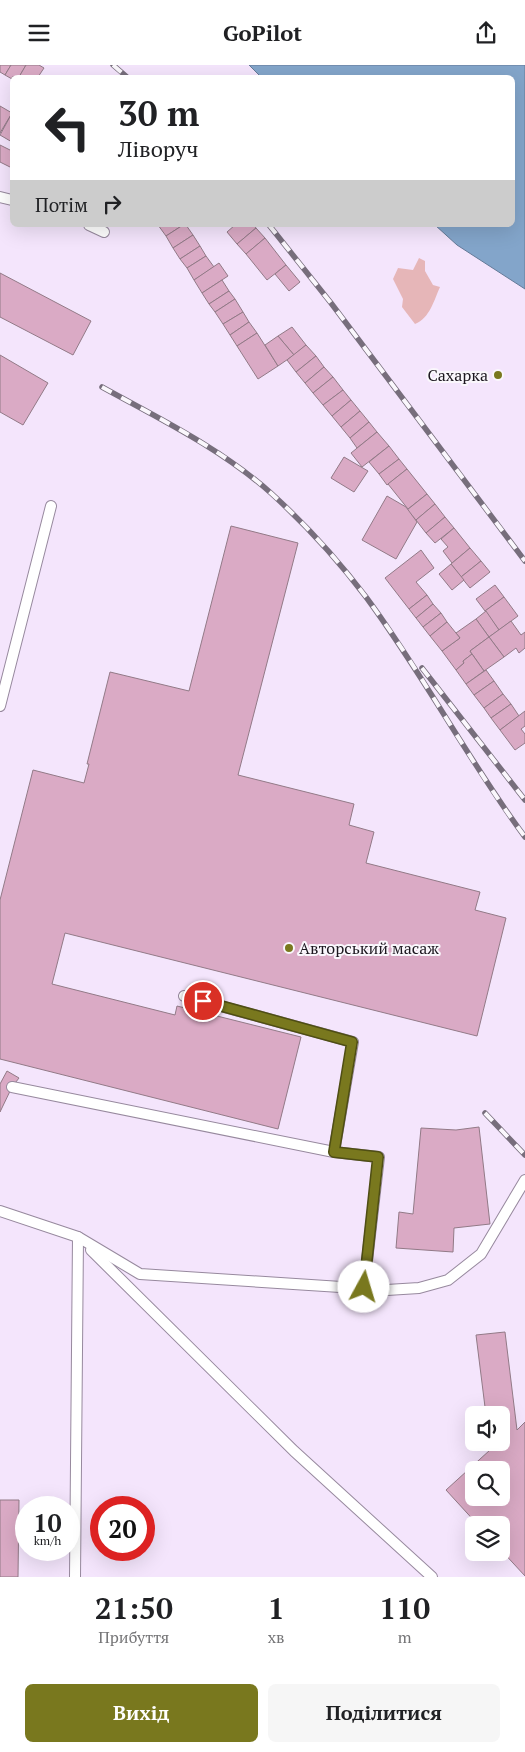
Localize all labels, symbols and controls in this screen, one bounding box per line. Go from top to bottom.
text: GoPilot [223,18,302,47]
icon: menu [25,19,53,47]
icon: share [472,19,500,47]
text: 30 m [118,90,199,136]
icon: left [35,95,100,160]
text: Ліворуч [118,134,198,163]
icon: right [98,190,126,218]
text: Потім [35,192,88,217]
place label: Сахарка [427,364,488,386]
marker: Сахарка [492,369,504,381]
place label: Авторський масаж [299,937,439,959]
marker: Авторський масаж [283,942,295,954]
pin [182,980,224,1022]
icon: arrive [189,987,217,1015]
position arrow [337,1260,389,1312]
map controls [465,1406,510,1561]
button: sound [465,1406,510,1451]
button: search [465,1461,510,1506]
speed limit sign: 20 [90,1496,155,1561]
text: 10 [33,1506,62,1539]
button: layers [465,1516,510,1561]
text: km/h [34,1533,61,1548]
text: 21:50 [95,1588,173,1628]
text: 1 [268,1588,285,1628]
text: 110 [379,1588,430,1628]
text: Прибуття [98,1626,169,1648]
text: хв [268,1626,284,1648]
text: m [398,1626,412,1648]
button: Вихід [25,1684,258,1742]
button: Поділитися [268,1684,500,1742]

